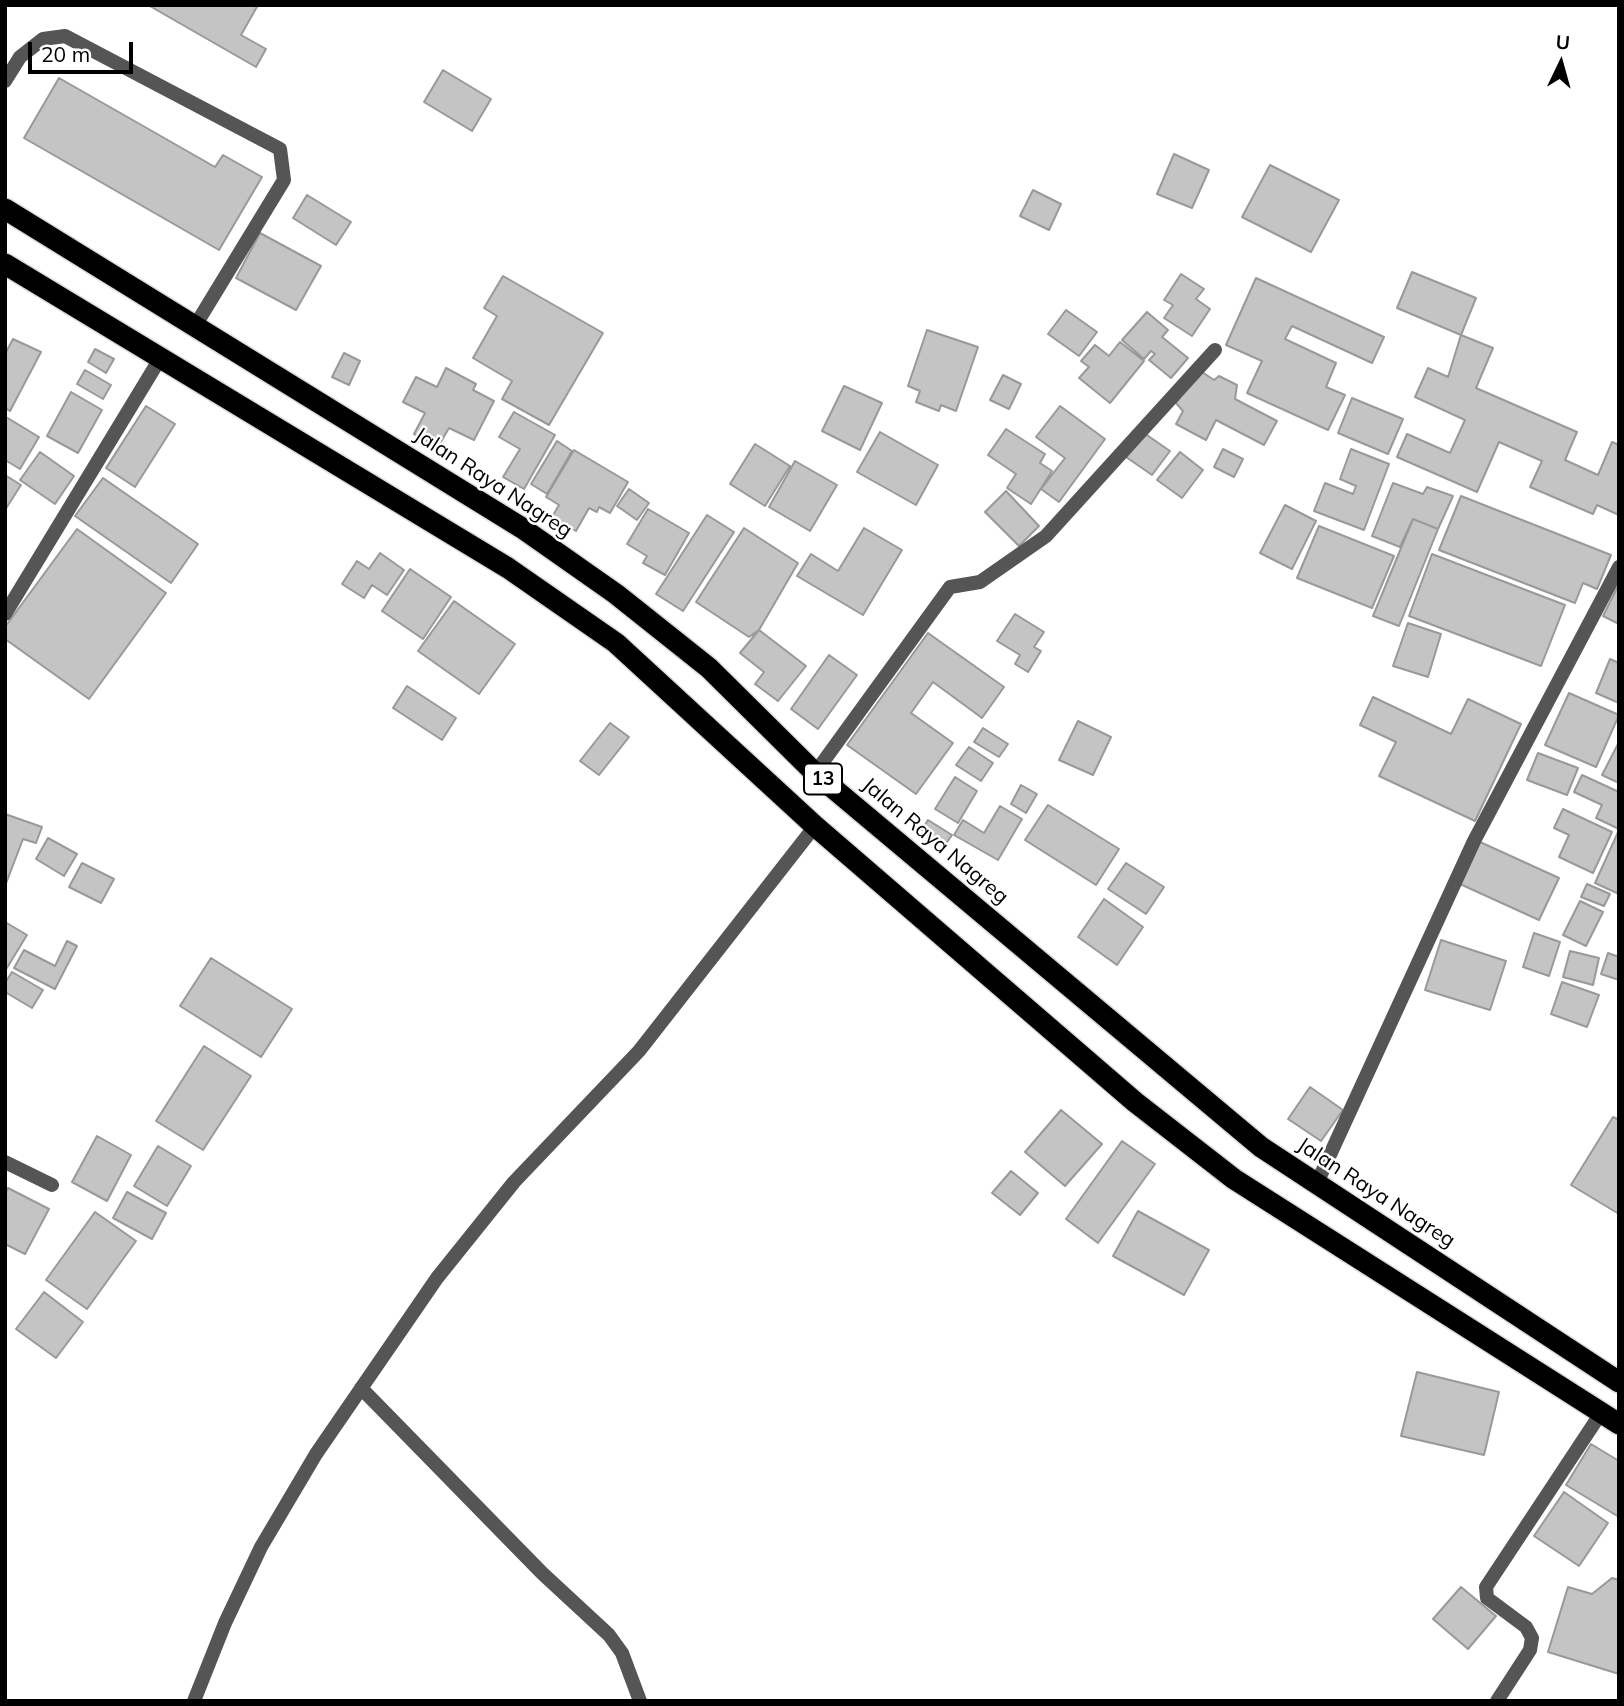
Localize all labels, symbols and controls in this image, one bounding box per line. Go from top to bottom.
scale bar [32,28,136,72]
north arrow [1526,28,1596,98]
text: U [1555,30,1571,55]
text: 20 m [41,41,90,67]
street label: Jalan Raya Nagreg [409,422,577,544]
road number: 13 [804,764,842,794]
street label: Jalan Raya Nagreg [857,772,1013,910]
street label: Jalan Raya Nagreg [1292,1132,1460,1254]

